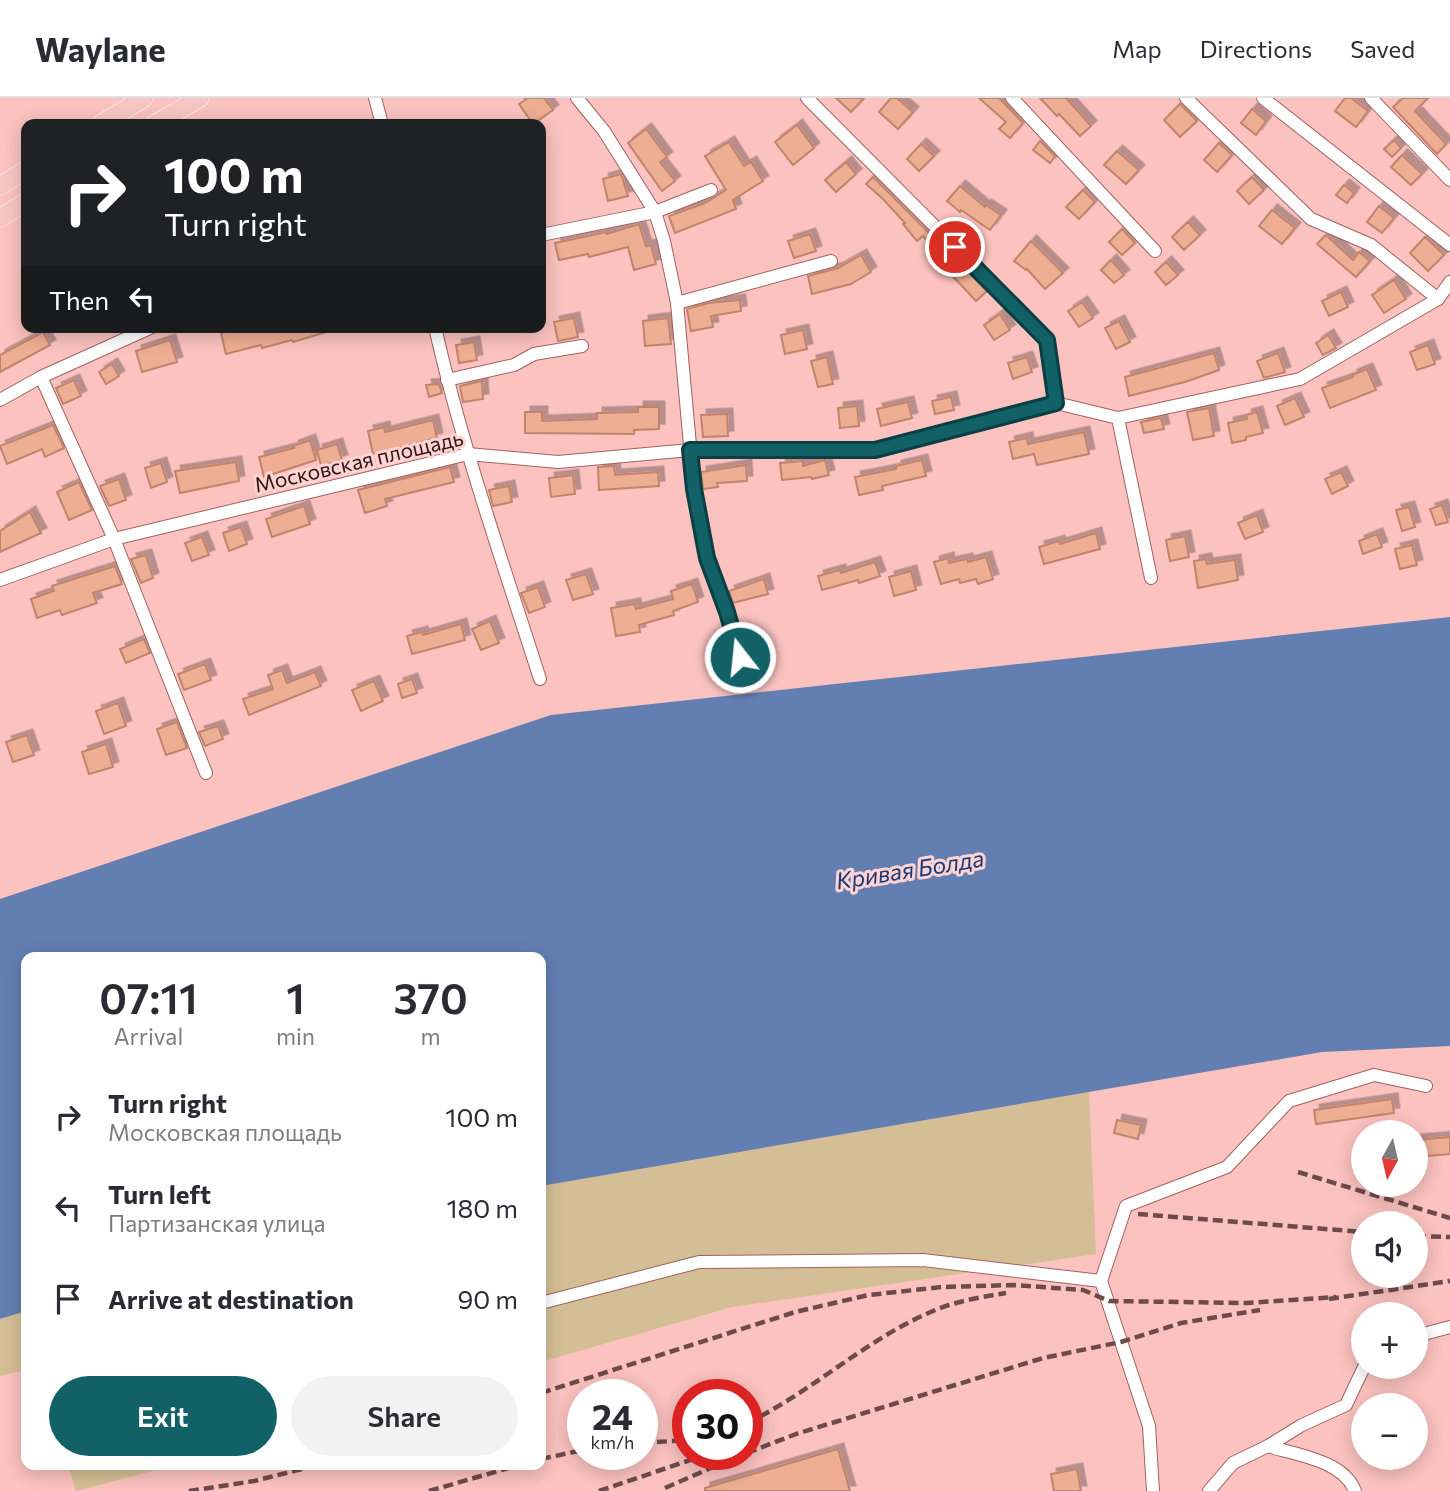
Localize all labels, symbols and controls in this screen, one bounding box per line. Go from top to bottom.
text: Waylane [35,28,166,69]
text: Map [1112,34,1162,63]
text: Directions [1200,34,1312,63]
text: Saved [1350,34,1415,63]
text: 100 m [164,143,303,203]
icon: right [49,147,140,238]
text: Turn right [164,203,307,243]
pin [925,217,985,277]
icon: arrive [936,228,974,266]
icon: left [123,280,161,318]
text: Then [49,284,109,315]
street label: Московская площадь [252,424,466,497]
position arrow [703,620,777,694]
water label: Кривая Болда [834,844,986,895]
text: 07:11 [99,971,198,1023]
text: 1 [286,971,305,1023]
text: 370 [393,971,468,1023]
text: Arrival [114,1022,183,1050]
text: min [276,1022,315,1050]
text: m [420,1022,441,1050]
text: Turn right [108,1087,227,1118]
icon: right [49,1098,87,1136]
text: 100 m [445,1101,518,1132]
text: Московская площадь [108,1118,342,1146]
north arrow [1351,1120,1428,1197]
map controls [1351,1120,1428,1470]
text: Turn left [108,1178,211,1209]
icon: left [49,1189,87,1227]
text: 180 m [446,1192,518,1223]
text: Партизанская улица [108,1209,326,1237]
button: sound [1351,1211,1428,1288]
icon: arrive [49,1280,87,1318]
text: Arrive at destination [108,1283,354,1314]
text: 90 m [458,1283,518,1314]
button: + [1351,1302,1428,1379]
button: Exit [49,1376,277,1456]
button: Share [291,1376,518,1456]
speed limit sign: 30 [672,1379,763,1470]
button: − [1351,1393,1428,1470]
text: 24 [592,1394,633,1437]
text: km/h [591,1431,634,1453]

